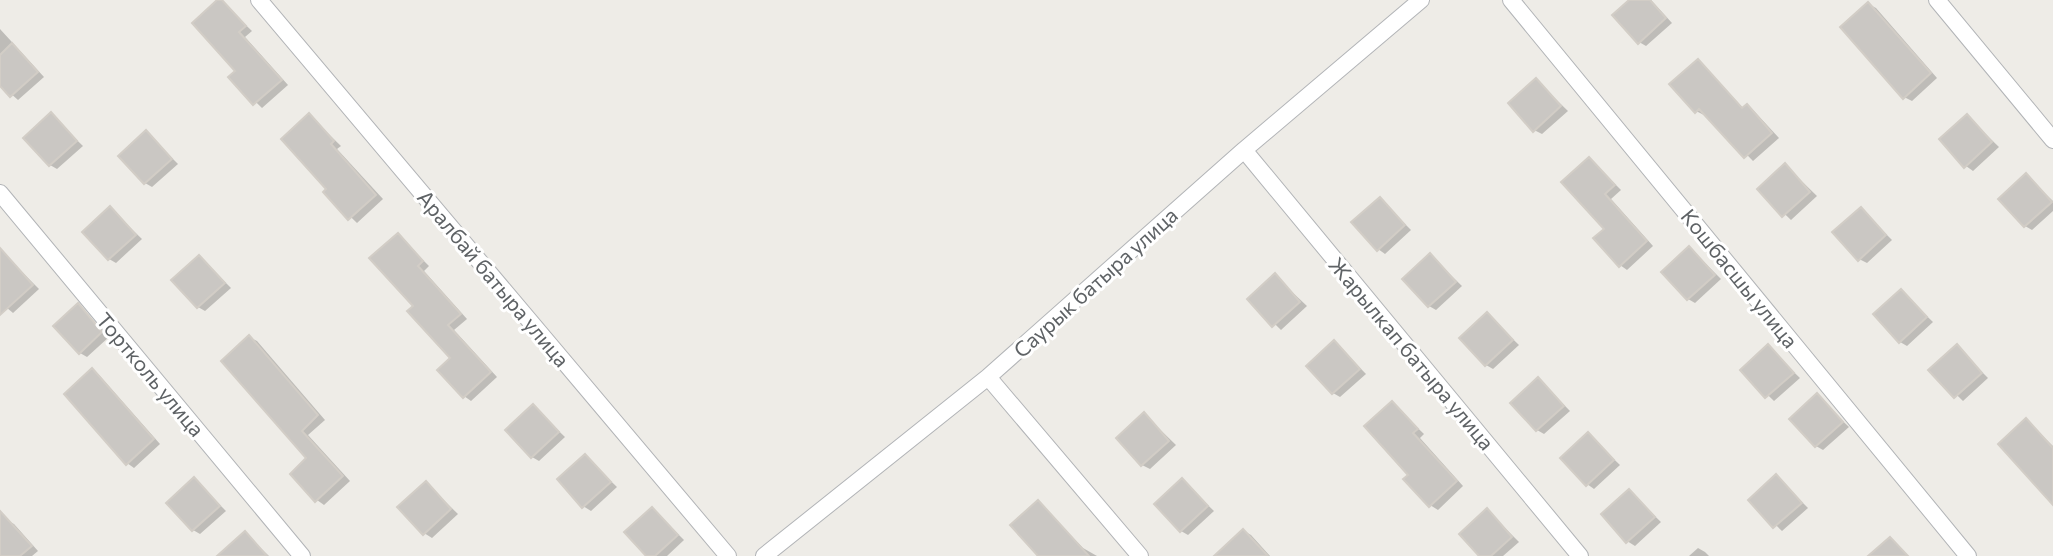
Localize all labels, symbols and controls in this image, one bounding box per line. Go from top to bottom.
street label: Аралбай батыра улица [413,185,575,371]
street label: Саурык батыра улица [1008,202,1182,362]
street label: Кошбасшы улица [1676,204,1804,352]
street label: Жарылкап батыра улица [1324,252,1500,454]
street label: Тортколь улица [92,307,210,441]

